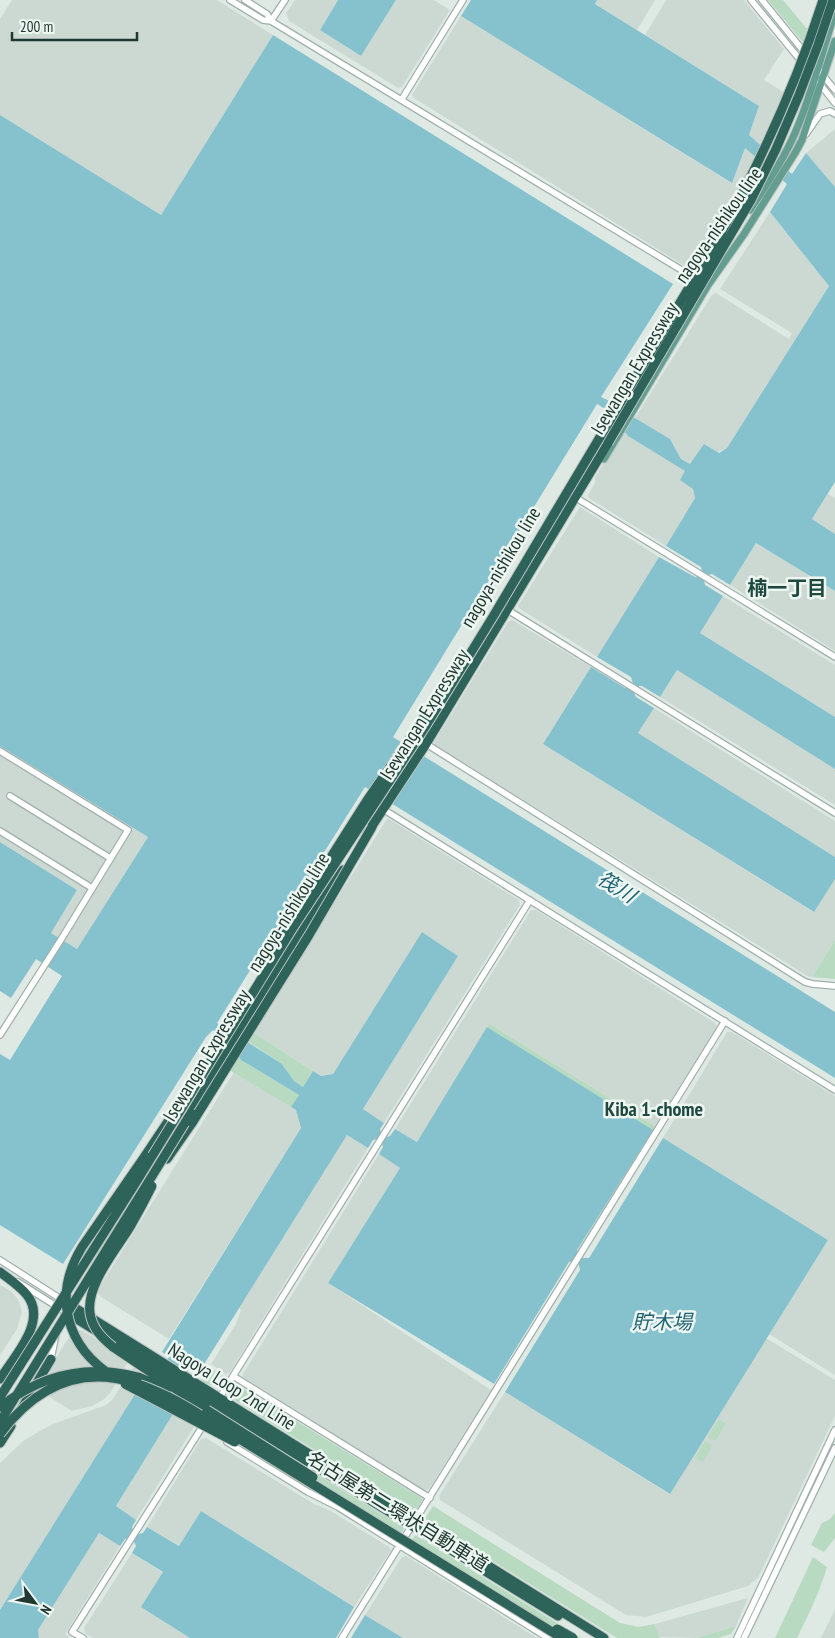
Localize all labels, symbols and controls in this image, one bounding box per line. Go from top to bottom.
scale bar [12,10,138,42]
text: 200 m [20,17,53,36]
street label: nagoya-nishikou line [669,162,767,288]
street label: Isewangan Expressway [585,297,683,438]
street label: nagoya-nishikou line [455,502,545,632]
district label: 楠一丁目 [747,575,827,601]
street label: Isewangan Expressway [374,643,474,784]
street label: nagoya-nishikou line [242,848,334,976]
water label: 筏川 [593,865,643,910]
street label: Isewangan Expressway [157,984,255,1125]
district label: Kiba 1-chome [605,1096,703,1122]
water label: 貯木場 [632,1309,694,1335]
street label: Nagoya Loop 2nd Line [164,1337,300,1435]
street label: 名古屋第二環状自動車道 [303,1445,493,1577]
north arrow [10,1578,60,1628]
text: N [36,1602,56,1618]

